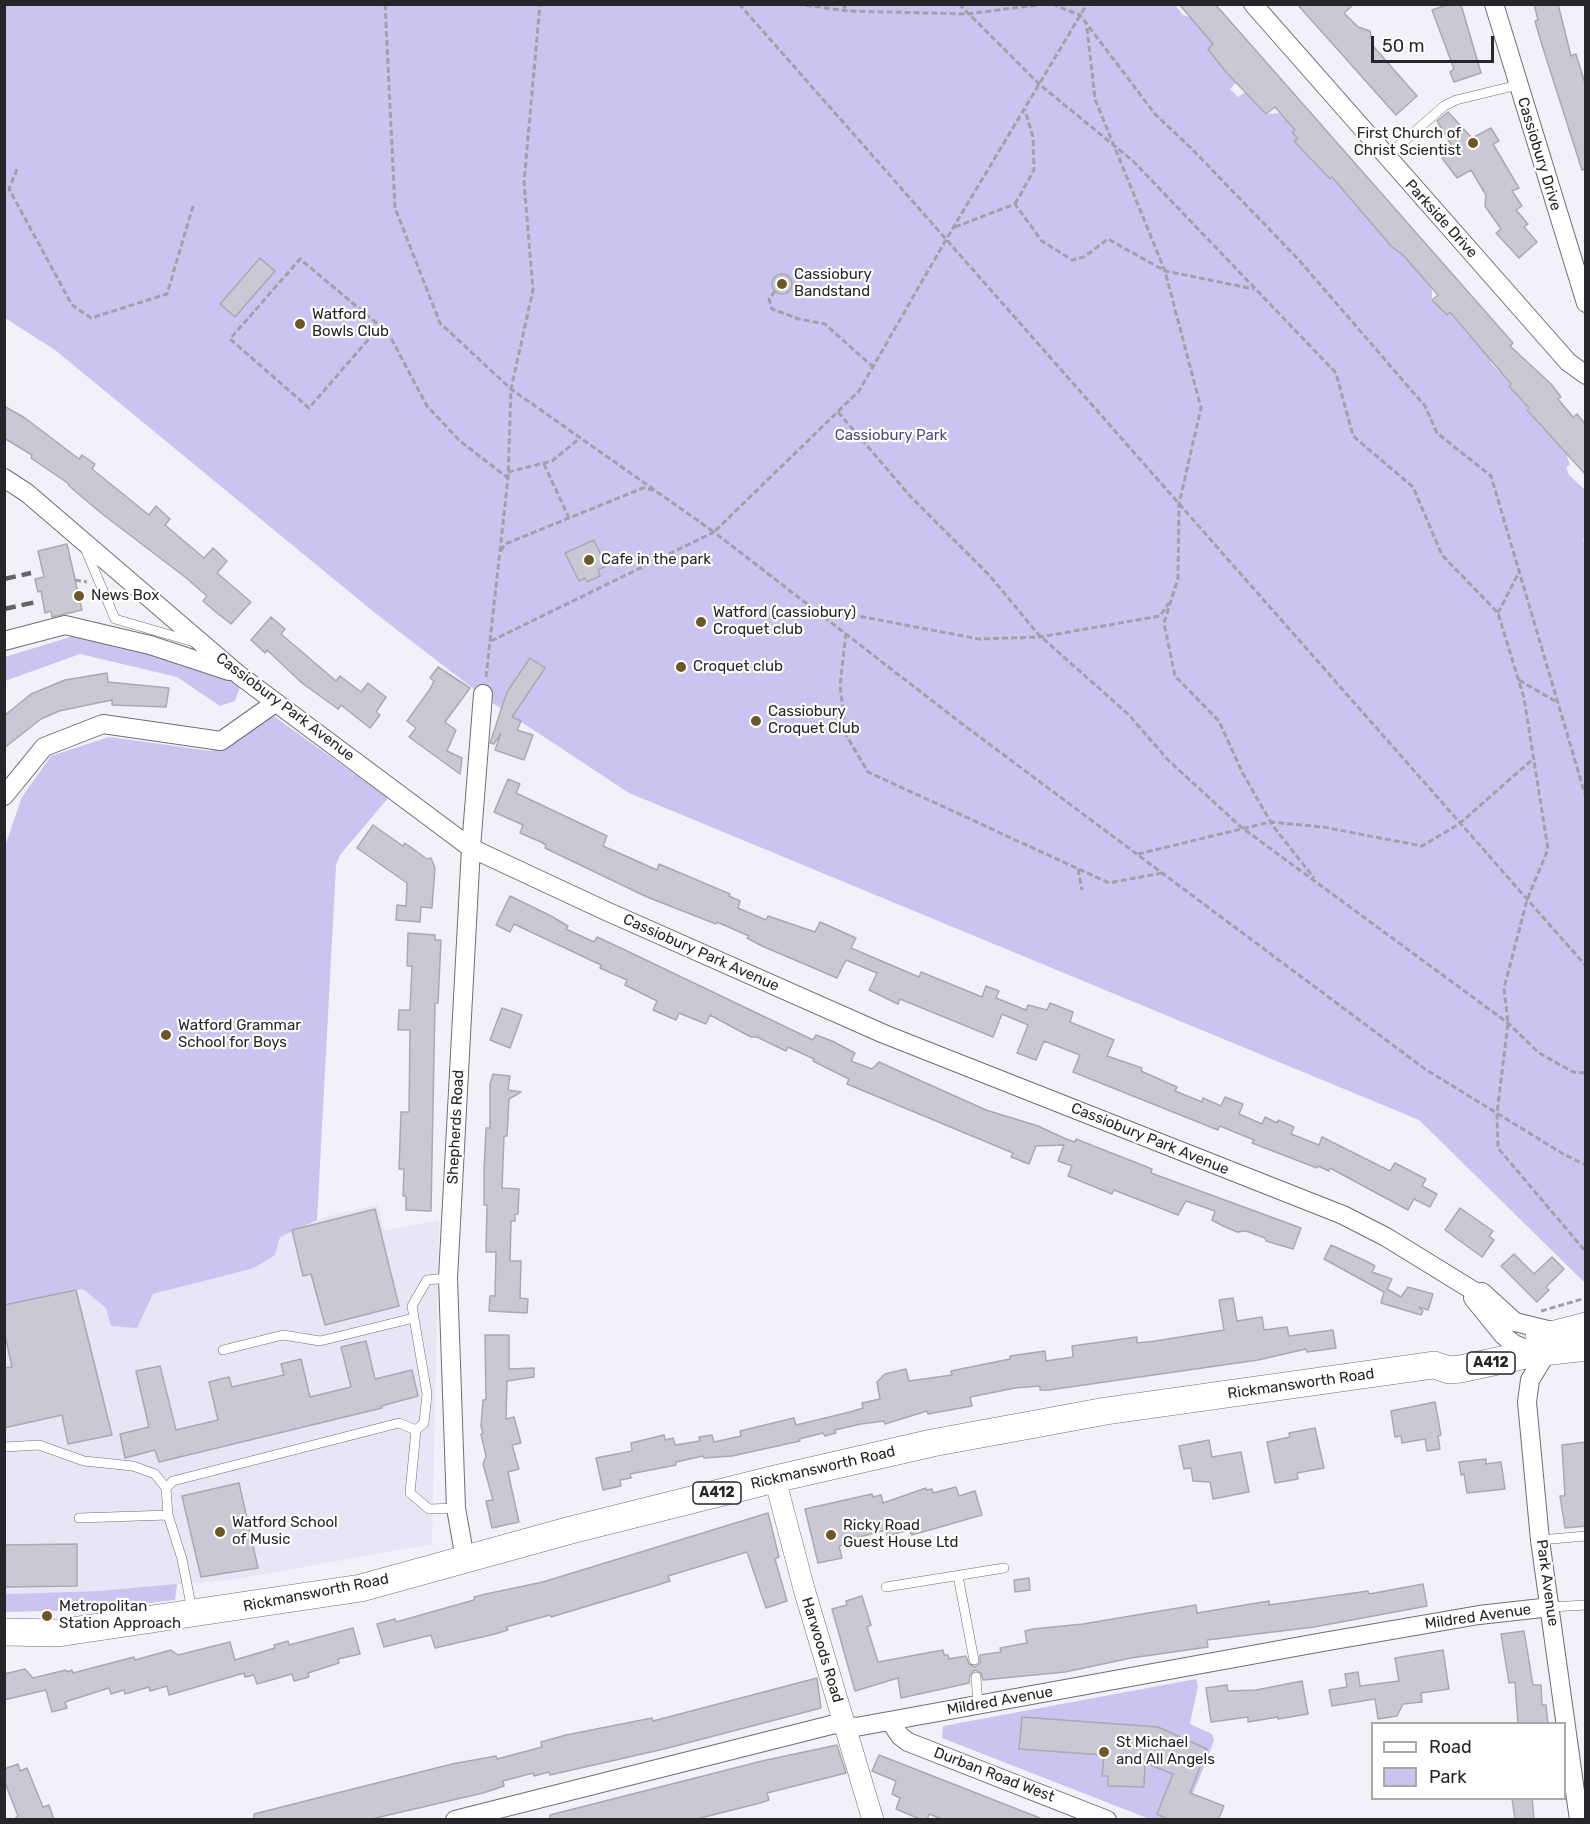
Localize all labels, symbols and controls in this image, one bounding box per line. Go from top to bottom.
scale bar [1374,24,1497,62]
text: 50 m [1382,35,1425,57]
street label: Cassiobury Drive [1513,95,1565,213]
place label: First Church of Christ Scientist [1354,125,1461,160]
marker: First Church of Christ Scientist [1466,136,1480,150]
street label: Parkside Drive [1401,176,1481,262]
place label: Cassiobury Bandstand [794,266,872,301]
marker: Cassiobury Bandstand [775,277,789,291]
place label: Watford Bowls Club [312,306,389,341]
marker: Watford Bowls Club [293,317,307,331]
park label: Cassiobury Park [835,427,947,445]
place label: Cafe in the park [601,551,711,569]
marker: Cafe in the park [582,553,596,567]
place label: News Box [91,587,159,605]
marker: News Box [72,589,86,603]
place label: Watford (cassiobury) Croquet club [713,604,856,639]
marker: Watford (cassiobury) Croquet club [694,615,708,629]
street label: Cassiobury Park Avenue [212,649,358,765]
place label: Croquet club [693,658,783,676]
marker: Croquet club [674,660,688,674]
place label: Cassiobury Croquet Club [768,703,860,738]
marker: Cassiobury Croquet Club [749,714,763,728]
street label: Cassiobury Park Avenue [620,910,782,996]
place label: Watford Grammar School for Boys [178,1017,301,1052]
marker: Watford Grammar School for Boys [159,1028,173,1042]
street label: Shepherds Road [444,1069,468,1185]
street label: Cassiobury Park Avenue [1068,1099,1232,1179]
road number: A412 [1467,1352,1515,1374]
street label: Rickmansworth Road [1226,1365,1376,1403]
street label: Rickmansworth Road [749,1443,897,1493]
road number: A412 [693,1482,741,1504]
place label: Watford School of Music [232,1514,338,1549]
place label: Ricky Road Guest House Ltd [843,1517,958,1552]
marker: Watford School of Music [213,1525,227,1539]
marker: Ricky Road Guest House Ltd [824,1528,838,1542]
street label: Park Avenue [1532,1538,1562,1628]
street label: Rickmansworth Road [242,1570,390,1616]
street label: Harwoods Road [797,1595,847,1705]
place label: Metropolitan Station Approach [59,1598,181,1633]
street label: Mildred Avenue [1424,1601,1532,1633]
marker: Metropolitan Station Approach [40,1609,54,1623]
street label: Mildred Avenue [946,1683,1054,1719]
legend [1371,1722,1566,1800]
place label: St Michael and All Angels [1116,1734,1215,1769]
text: Road [1429,1736,1472,1758]
street label: Durban Road West [931,1744,1057,1806]
marker: St Michael and All Angels [1097,1745,1111,1759]
text: Park [1429,1766,1466,1788]

